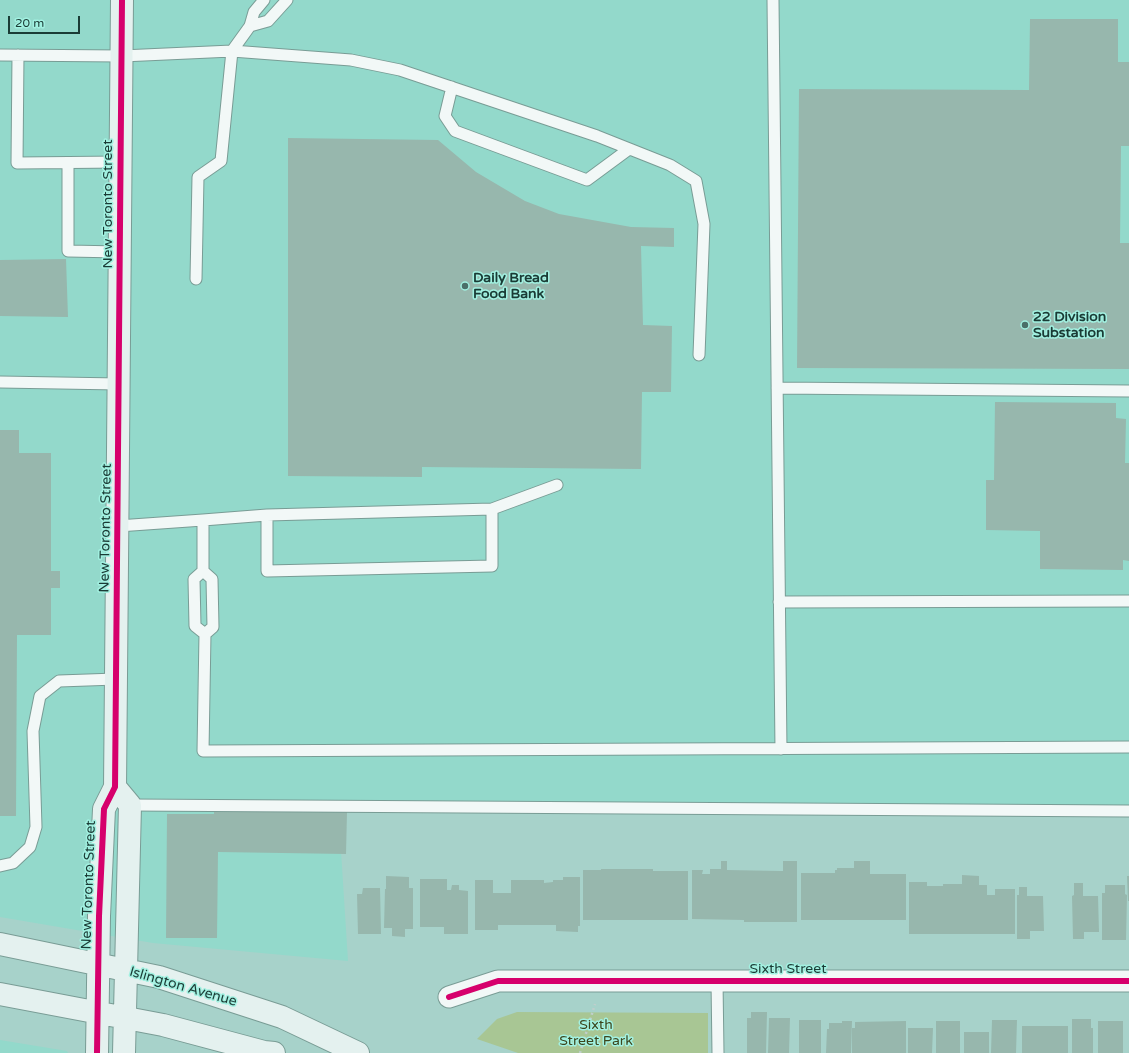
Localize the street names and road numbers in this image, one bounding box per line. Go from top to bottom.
street label: New Toronto Street [100,139,116,269]
street label: New Toronto Street [96,463,116,593]
street label: New Toronto Street [78,820,100,950]
street label: Sixth Street [749,961,827,977]
street label: Islington Avenue [127,964,239,1010]

